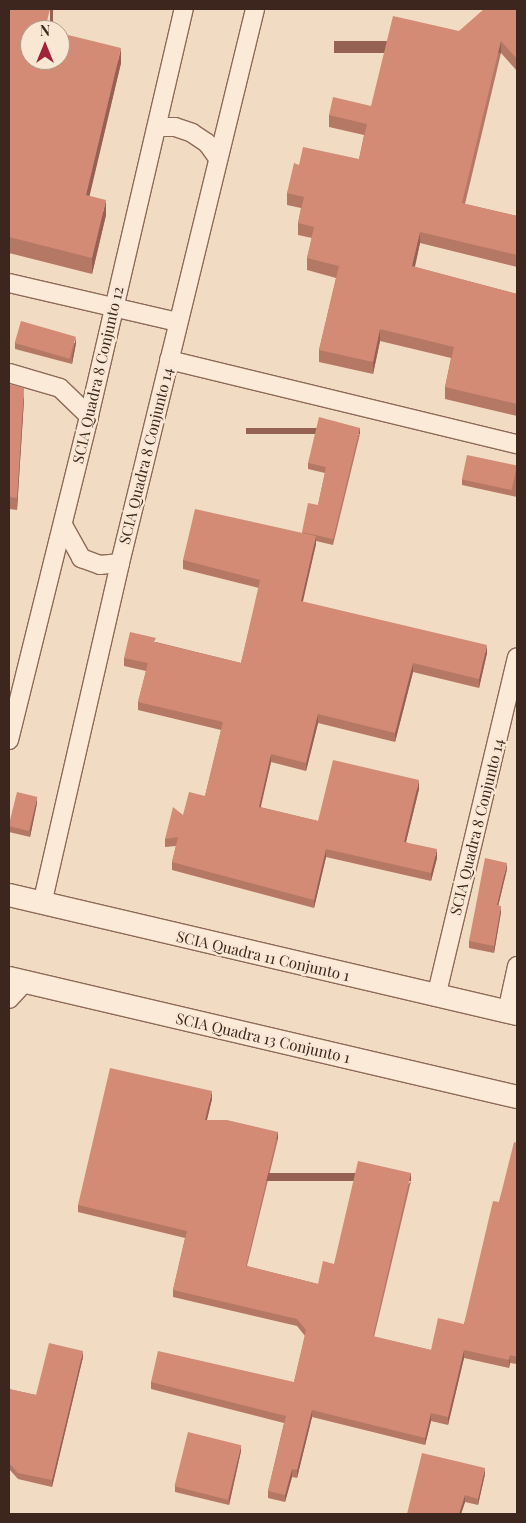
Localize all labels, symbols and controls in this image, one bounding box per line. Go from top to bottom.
north arrow [20,20,70,70]
text: N [40,21,50,40]
street label: SCIA Quadra 8 Conjunto 12 [69,285,127,465]
street label: SCIA Quadra 8 Conjunto 14 [115,366,177,546]
street label: SCIA Quadra 8 Conjunto 14 [446,737,508,917]
street label: SCIA Quadra 11 Conjunto 1 [175,927,351,985]
street label: SCIA Quadra 13 Conjunto 1 [174,1009,352,1067]

